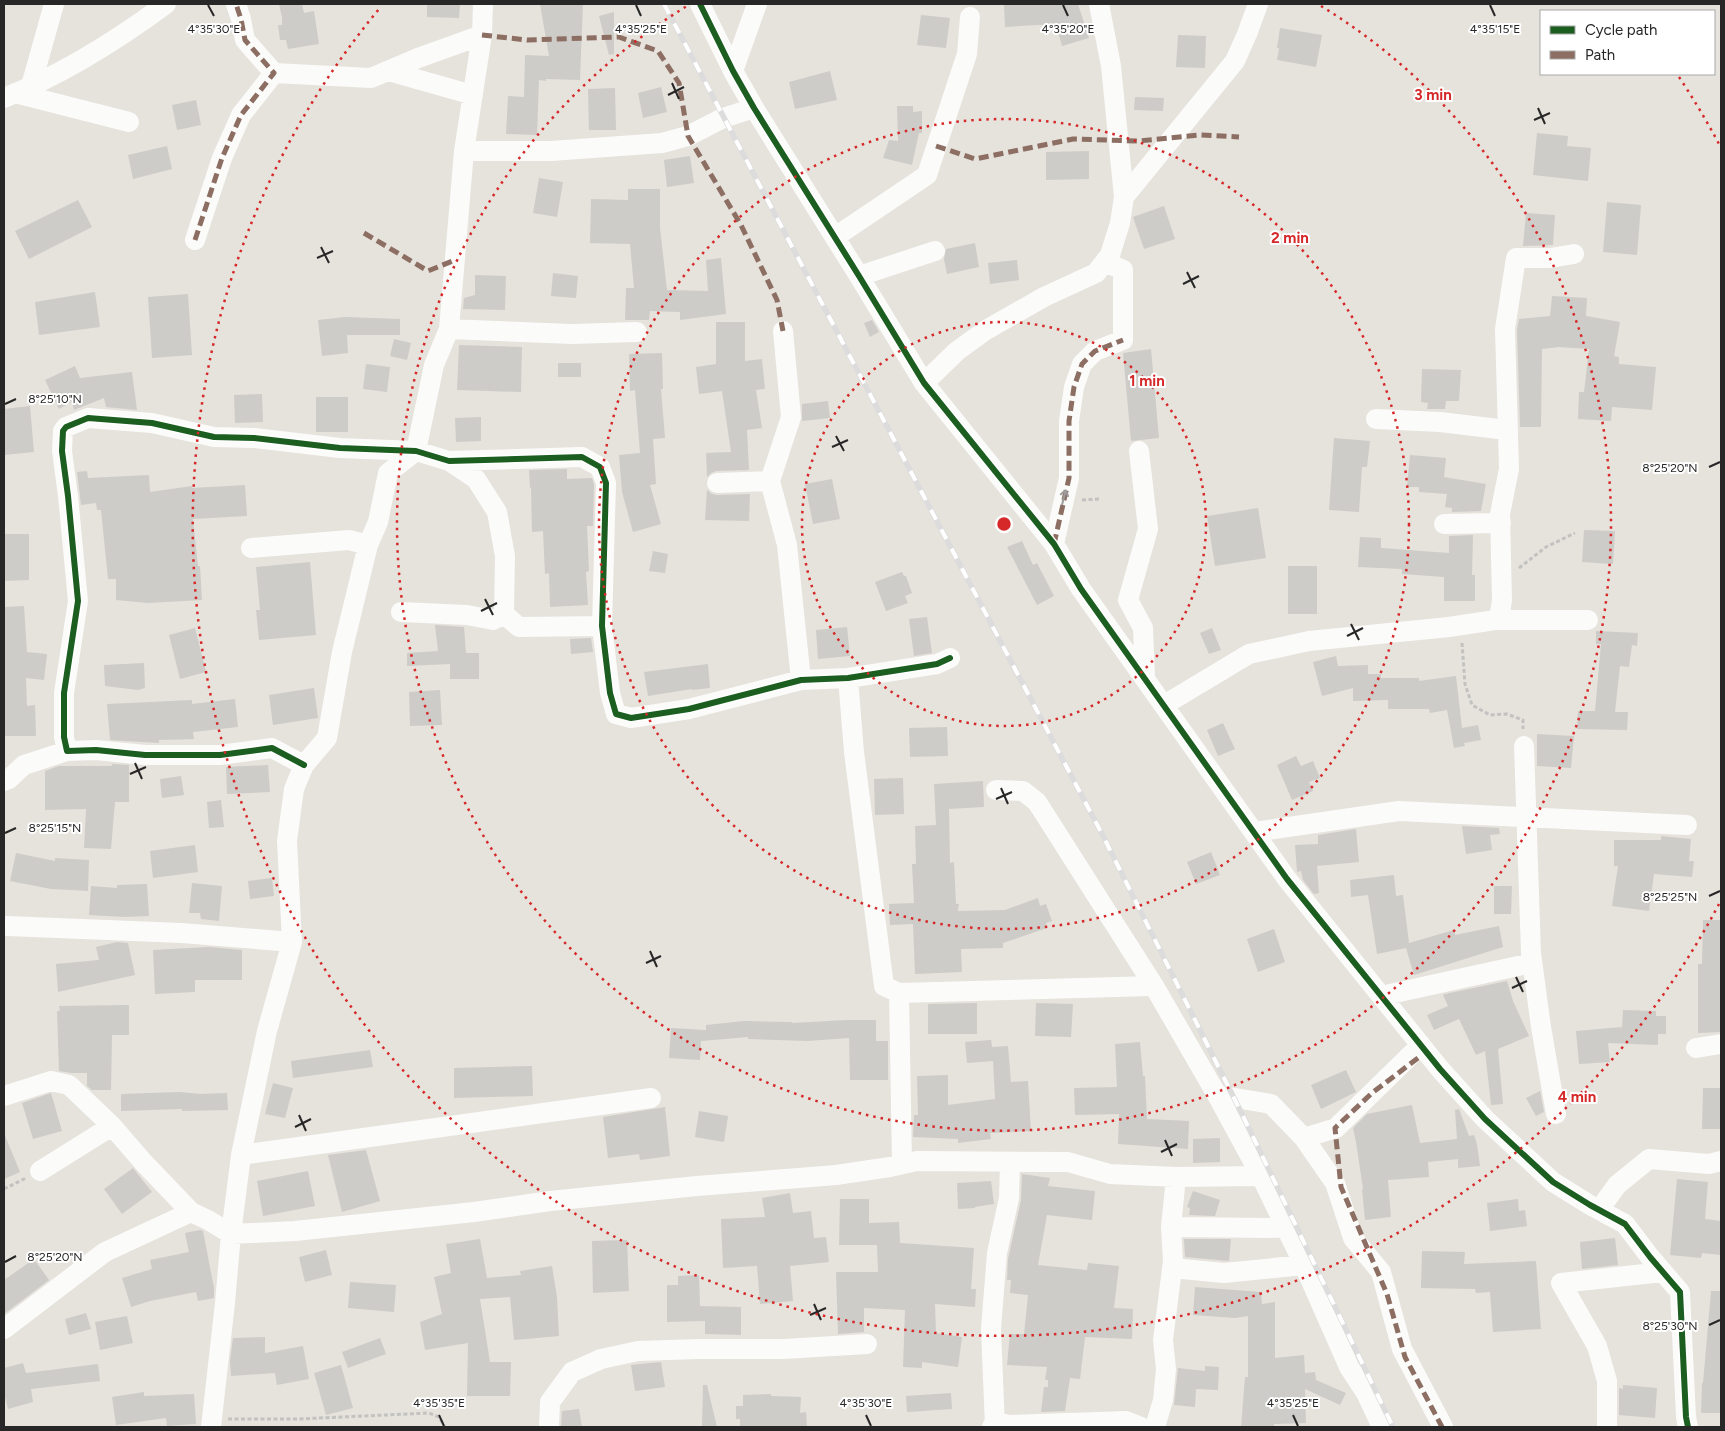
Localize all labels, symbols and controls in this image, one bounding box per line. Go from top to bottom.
legend [1540,10,1715,75]
text: Cycle path [1585,21,1657,39]
text: 4°35'30"E [188,22,240,36]
text: 4°35'25"E [615,22,667,36]
text: 4°35'20"E [1041,22,1095,36]
text: 4°35'15"E [1470,22,1520,36]
text: Path [1585,46,1615,64]
text: 3 min [1414,86,1452,104]
text: 2 min [1271,229,1309,247]
text: 1 min [1129,372,1165,390]
text: 8°25'10"N [28,392,82,406]
text: 8°25'20"N [1642,461,1698,475]
one-way arrow [1060,489,1069,505]
centre of rings [995,515,1013,533]
text: 8°25'15"N [29,821,81,835]
text: 8°25'25"N [1643,890,1697,904]
text: 4 min [1558,1088,1596,1106]
text: 8°25'20"N [27,1250,83,1264]
text: 8°25'30"N [1642,1319,1698,1333]
text: 4°35'35"E [413,1396,465,1410]
text: 4°35'30"E [840,1396,892,1410]
text: 4°35'25"E [1267,1396,1319,1410]

